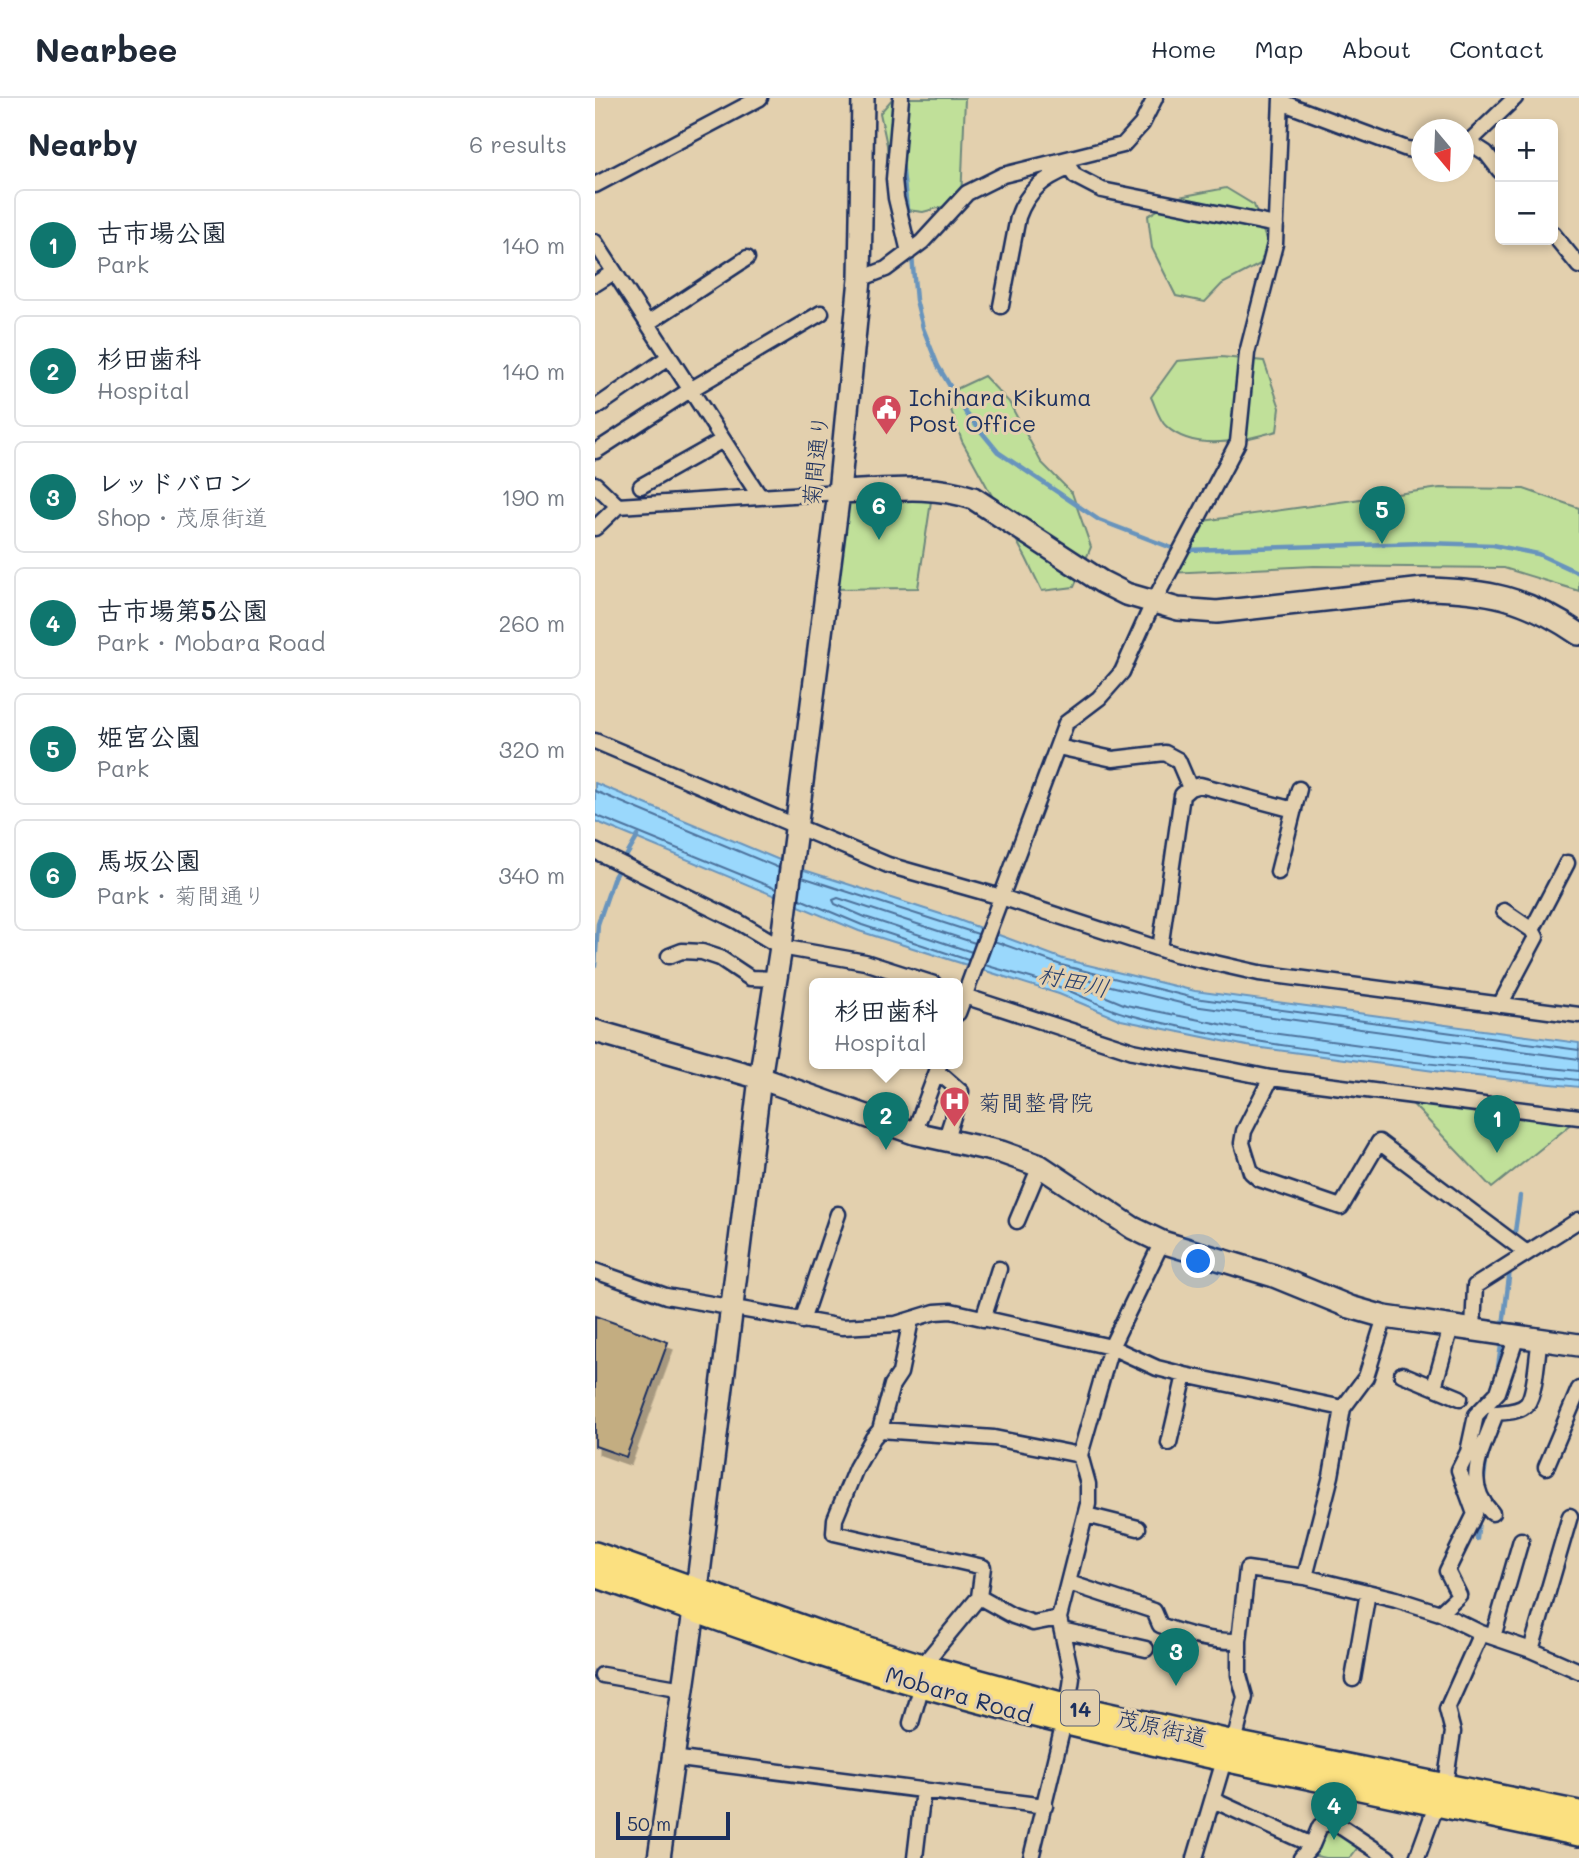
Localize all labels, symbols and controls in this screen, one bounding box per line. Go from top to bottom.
text: Nearbee [35,27,178,70]
text: Home [1151,33,1216,64]
text: Map [1254,33,1303,64]
text: About [1341,33,1411,64]
text: Contact [1449,33,1544,64]
north arrow [1411,119,1474,182]
map controls [1495,119,1558,245]
button: + [1495,119,1558,182]
text: Nearby [28,124,138,164]
text: 6 results [469,129,567,159]
button: − [1495,182,1558,245]
text: 古市場公園 [97,215,227,249]
text: 1 [48,230,58,260]
text: 140 m [501,230,565,260]
text: Park [97,249,149,279]
text: 杉田歯科 [97,341,201,375]
text: 2 [47,356,59,386]
text: 140 m [501,356,565,386]
text: Hospital [97,375,190,405]
place label: Ichihara Kikuma Post Office [909,382,1092,438]
public building icon: Ichihara Kikuma Post Office [869,393,903,437]
street label: 菊間通り [795,413,835,507]
text: レッドバロン [97,465,253,499]
text: 3 [46,482,60,512]
text: 190 m [501,482,565,512]
pin: 6 [856,482,902,540]
pin: 5 [1359,486,1405,544]
text: Shop · 茂原街道 [97,502,268,532]
text: 古市場第5公園 [97,593,268,627]
text: 4 [46,608,60,638]
text: 260 m [498,608,565,638]
text: Park · Mobara Road [97,627,325,657]
text: 姫宮公園 [97,719,201,753]
text: 5 [46,734,60,764]
text: 320 m [499,734,565,764]
text: Park [97,753,149,783]
text: 馬坂公園 [97,843,201,877]
text: 6 [46,860,60,890]
text: 340 m [498,860,565,890]
text: Park · 菊間通り [97,880,266,910]
water label: 村田川 [1035,957,1113,1003]
popup [809,978,963,1069]
text: 杉田歯科 [834,993,938,1027]
text: Hospital [834,1027,927,1057]
hospital icon: 菊間整骨院 [938,1085,972,1129]
place label: 菊間整骨院 [978,1087,1093,1117]
pin: 2 [863,1092,909,1150]
pin: 1 [1474,1095,1520,1153]
your location [1181,1244,1215,1278]
pin: 3 [1153,1628,1199,1686]
street label: Mobara Road [882,1659,1036,1729]
road number: 14 [1061,1690,1099,1726]
street label: 茂原街道 [1114,1702,1210,1752]
pin: 4 [1311,1782,1357,1840]
scale bar [616,1809,730,1841]
text: 50 m [627,1811,671,1836]

